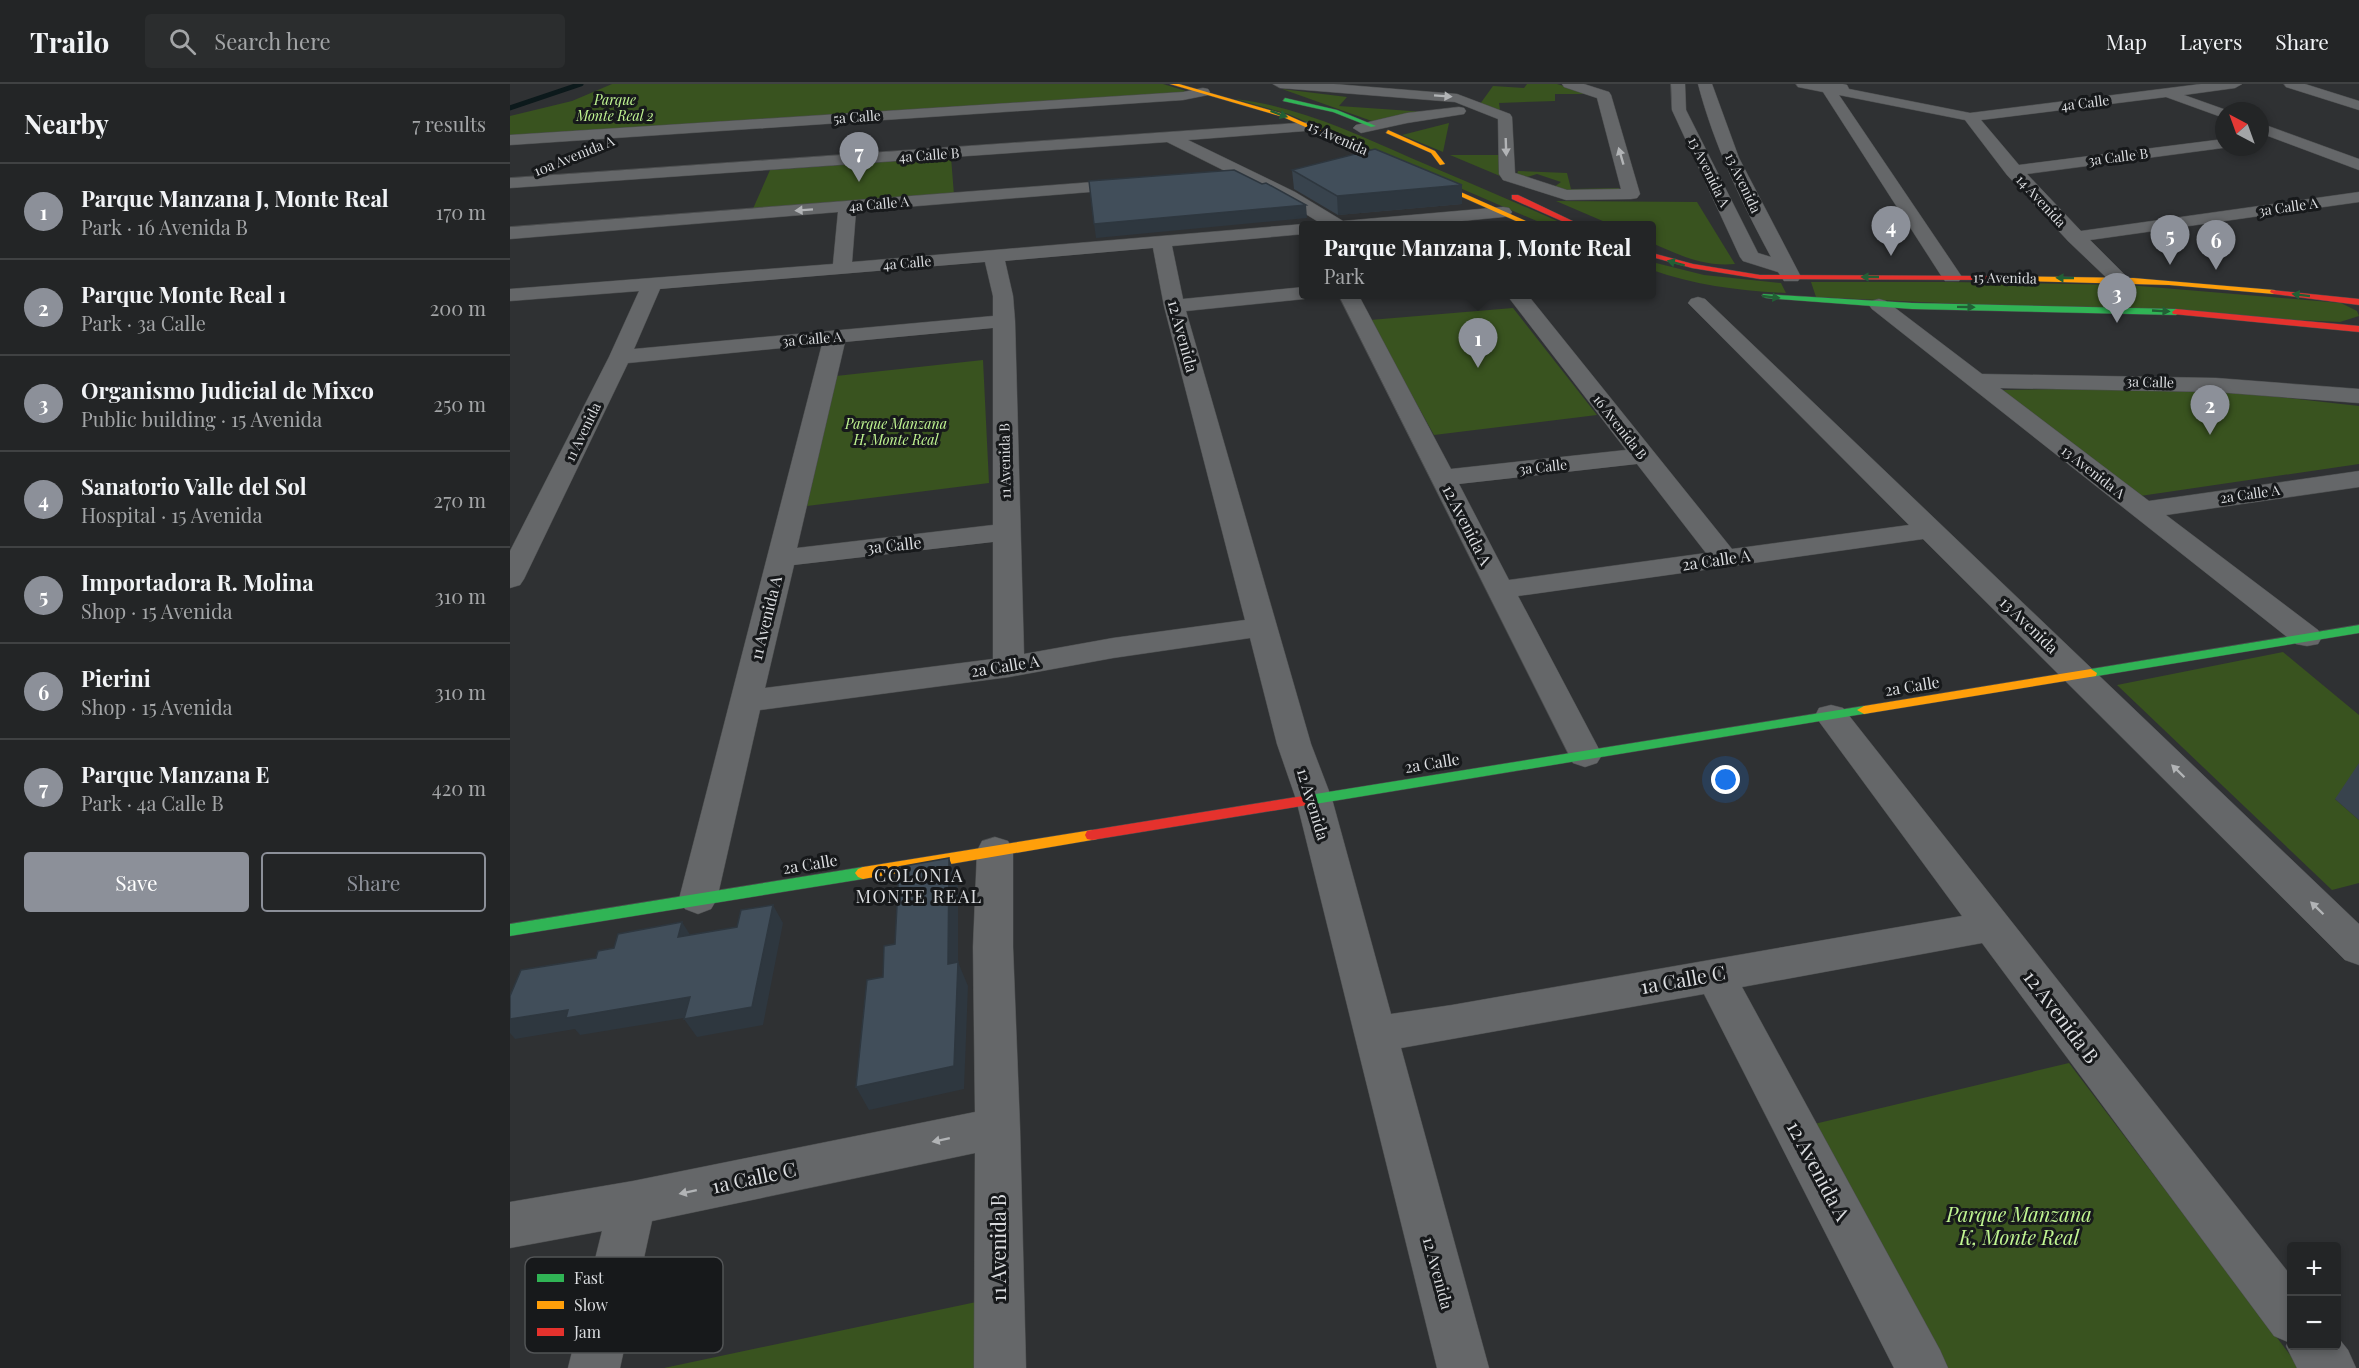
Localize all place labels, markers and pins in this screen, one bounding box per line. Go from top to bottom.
pin: 7 [840,132,878,182]
pin: 4 [1872,206,1910,256]
pin: 5 [2150,216,2190,265]
pin: 6 [2196,220,2236,270]
pin: 3 [2098,274,2136,323]
pin: 1 [1458,318,1498,368]
pin: 2 [2190,386,2230,435]

